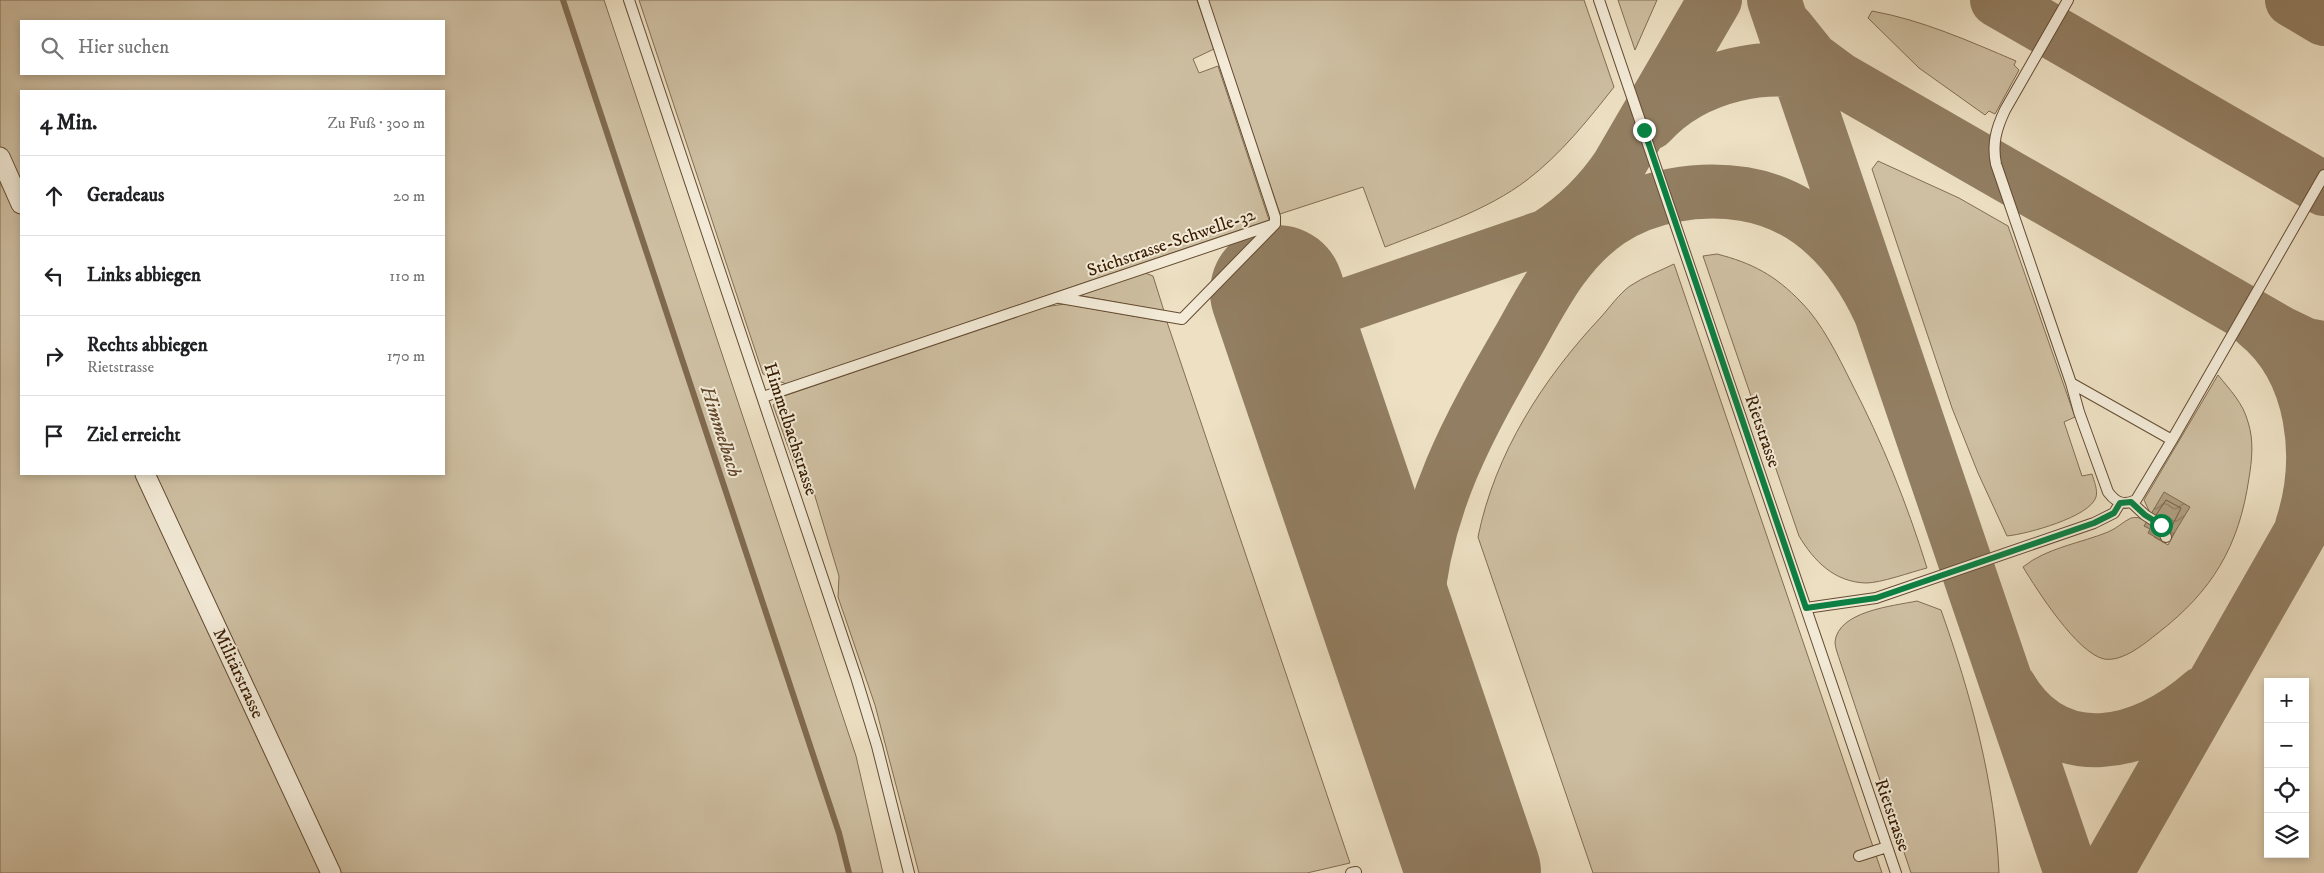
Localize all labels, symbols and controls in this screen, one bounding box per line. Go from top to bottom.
search box [20,20,445,75]
icon: search [38,34,66,62]
text: Hier suchen [78,36,169,59]
text: 4 Min. [40,110,97,136]
text: Zu Fuß · 300 m [327,113,425,133]
route end [1633,119,1656,142]
icon: ahead [40,182,68,210]
text: Geradeaus [87,184,164,207]
text: 20 m [393,186,425,206]
street label: Stichstrasse-Schwelle-32 [1084,204,1258,282]
icon: left [40,262,68,290]
text: Links abbiegen [87,264,201,287]
text: 110 m [389,266,425,286]
text: Rechts abbiegen [87,334,208,357]
icon: right [40,342,68,370]
text: 170 m [387,346,425,366]
text: Rietstrasse [87,357,154,377]
street label: Himmelbachstrasse [758,360,822,499]
water label: Himmelbach [695,382,746,480]
street label: Rietstrasse [1739,392,1785,471]
icon: arrive [40,422,68,450]
text: Ziel erreicht [87,424,181,447]
route start [2150,514,2173,537]
street label: Militärstrasse [208,625,269,722]
map controls [2264,678,2309,858]
button: + [2264,678,2309,723]
button: − [2264,723,2309,768]
button: locate [2264,768,2309,813]
street label: Rietstrasse [1869,776,1915,855]
button: layers [2264,813,2309,858]

